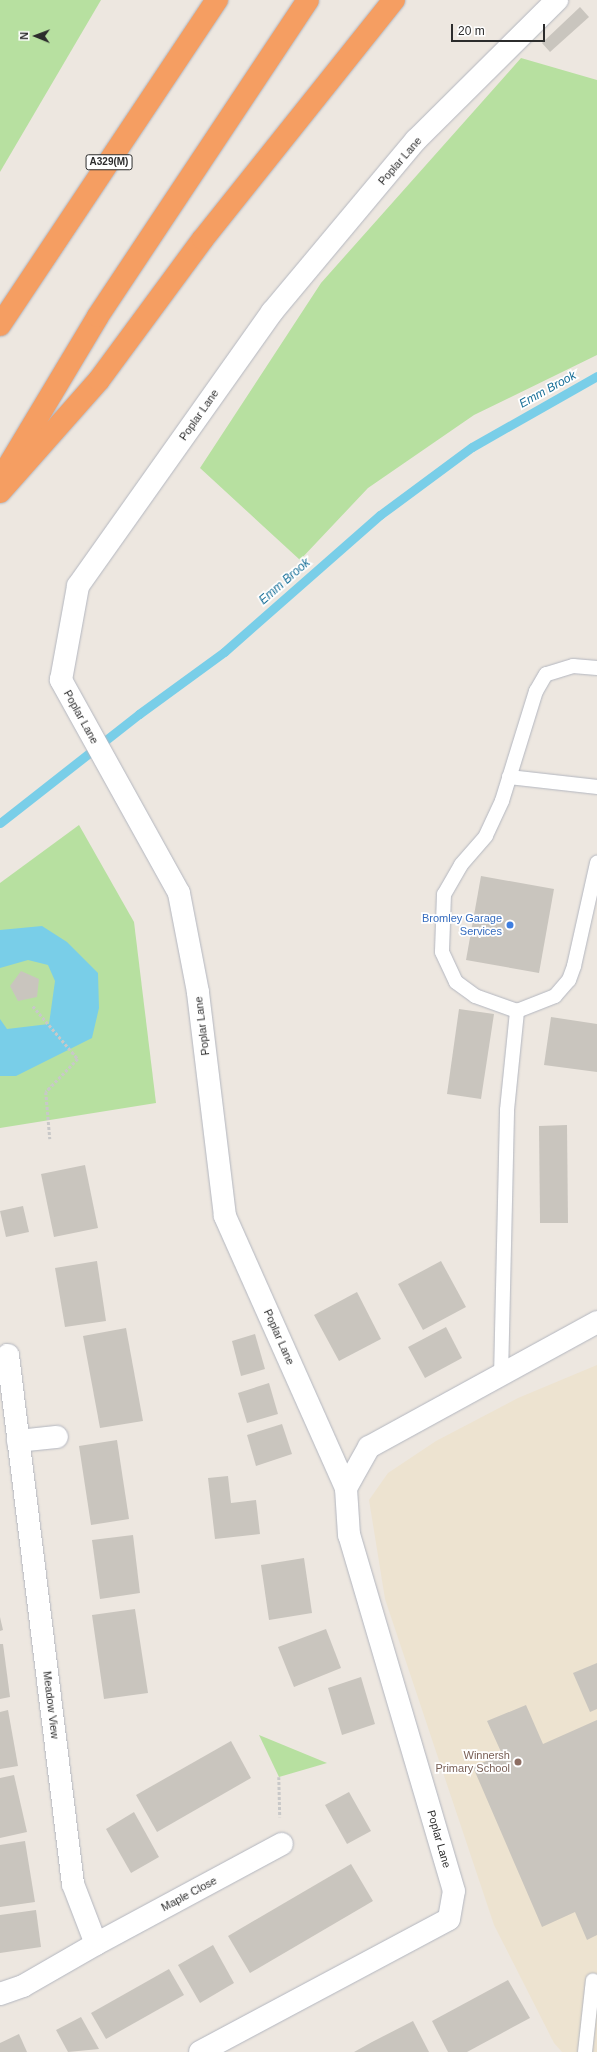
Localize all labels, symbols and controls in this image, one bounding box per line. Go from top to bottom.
north arrow [16,16,56,56]
scale bar [453,16,547,42]
text: 20 m [458,24,485,38]
text: N [18,32,30,40]
street label: Poplar Lane [376,134,424,188]
road number: A329(M) [85,154,133,170]
water label: Emm Brook [517,369,579,411]
street label: Poplar Lane [177,387,221,443]
water label: Emm Brook [257,556,313,608]
street label: Poplar Lane [61,688,101,746]
place label: Bromley Garage Services [422,912,502,938]
marker: Bromley Garage Services [505,920,515,930]
street label: Poplar Lane [192,996,212,1056]
street label: Poplar Lane [261,1307,297,1367]
street label: Meadow View [40,1670,62,1740]
place label: Winnersh Primary School [435,1749,510,1775]
marker: Winnersh Primary School [513,1757,523,1767]
street label: Poplar Lane [424,1809,454,1869]
street label: Maple Close [159,1874,219,1914]

